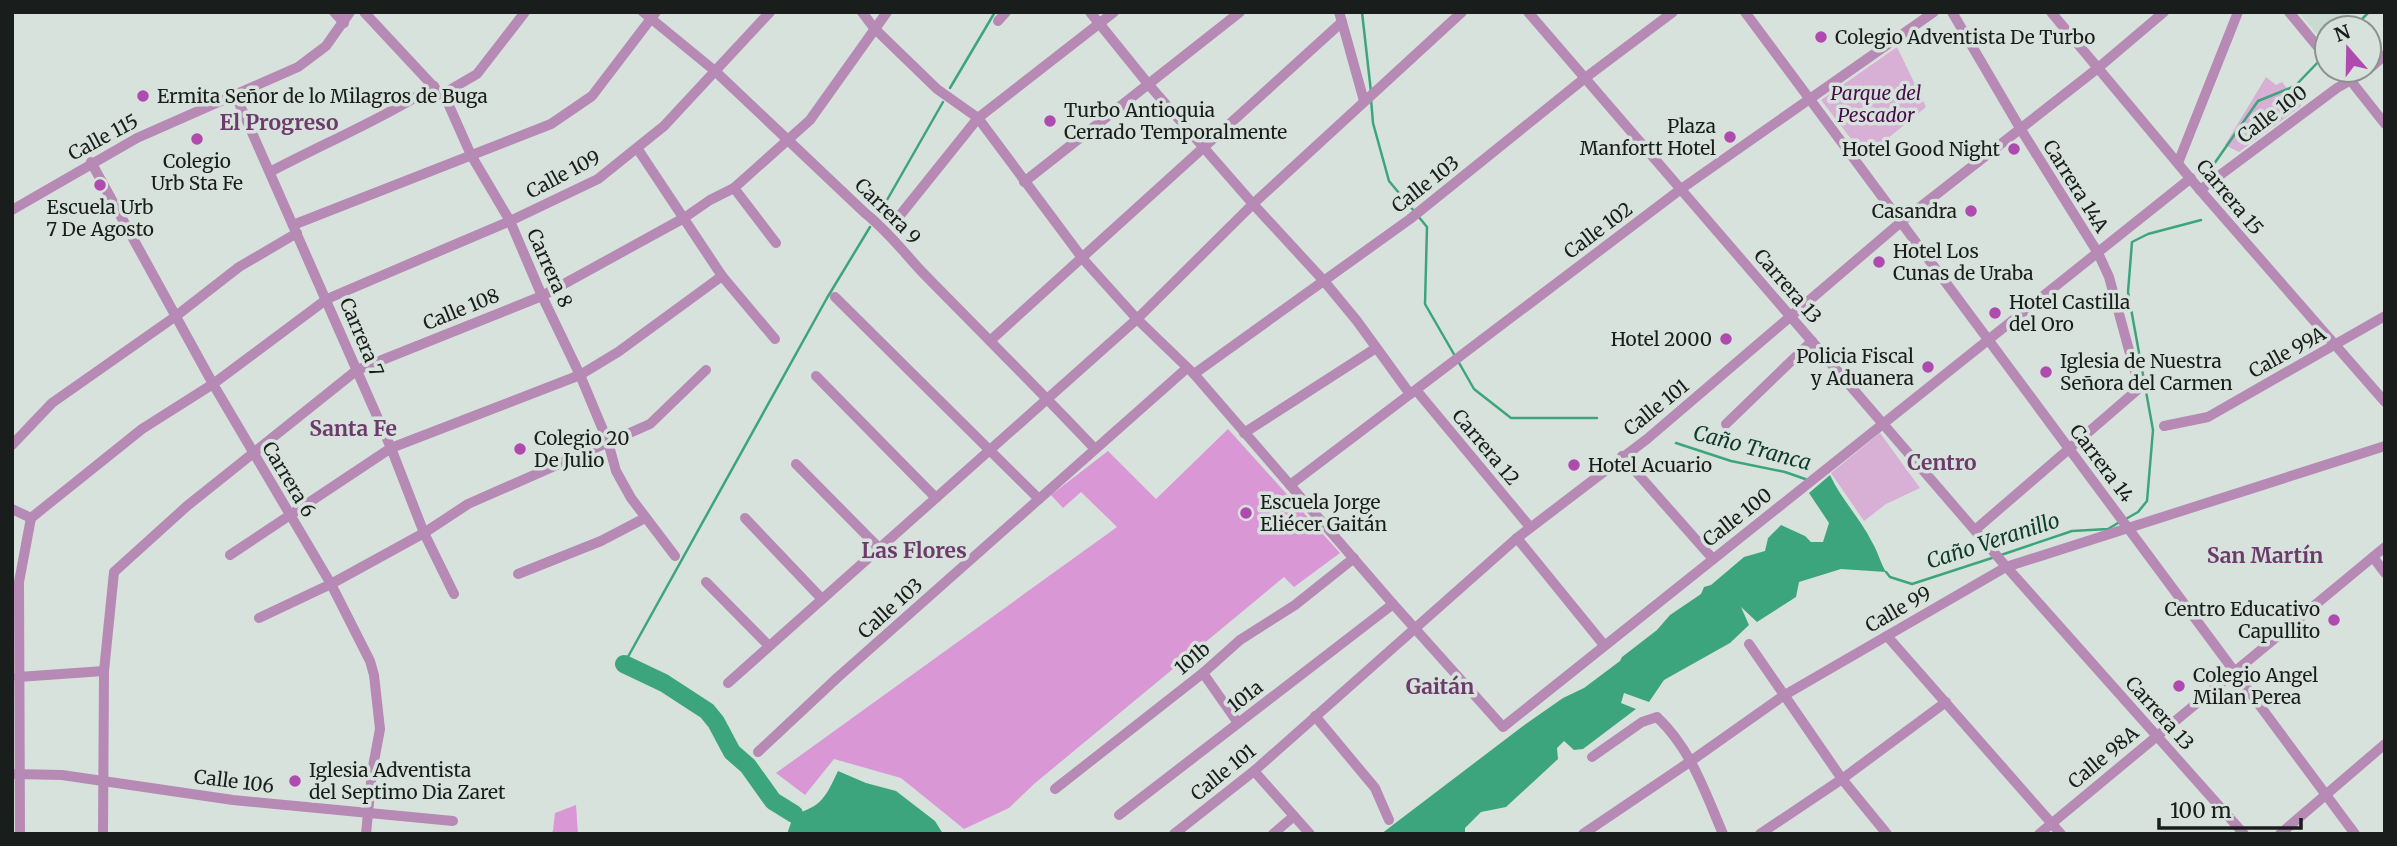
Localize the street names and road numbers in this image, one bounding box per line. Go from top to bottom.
street label: Calle 100 [2232,80,2312,148]
street label: Calle 115 [64,109,142,165]
street label: Carrera 14A [2038,135,2114,237]
street label: Calle 109 [522,145,604,203]
street label: Calle 103 [1386,150,1464,218]
street label: Carrera 15 [2191,154,2269,240]
street label: Carrera 9 [850,173,926,249]
street label: Calle 102 [1559,196,1637,264]
street label: Carrera 8 [522,225,578,311]
street label: Carrera 13 [1749,244,1827,328]
street label: Calle 108 [419,283,503,335]
street label: Carrera 7 [335,294,389,380]
street label: Calle 99A [2244,321,2330,383]
street label: Calle 101 [1619,373,1694,441]
street label: Carrera 12 [1447,404,1525,490]
street label: Carrera 14 [2065,419,2139,507]
street label: Carrera 6 [257,437,321,521]
street label: Calle 100 [1698,482,1776,552]
street label: Calle 103 [853,573,927,643]
street label: Calle 99 [1861,581,1935,637]
street label: 101b [1169,636,1215,680]
street label: Carrera 13 [2121,671,2199,755]
street label: 101a [1223,675,1267,717]
street label: Calle 98A [2063,720,2144,794]
street label: Calle 101 [1186,738,1261,806]
street label: Calle 106 [193,764,275,798]

